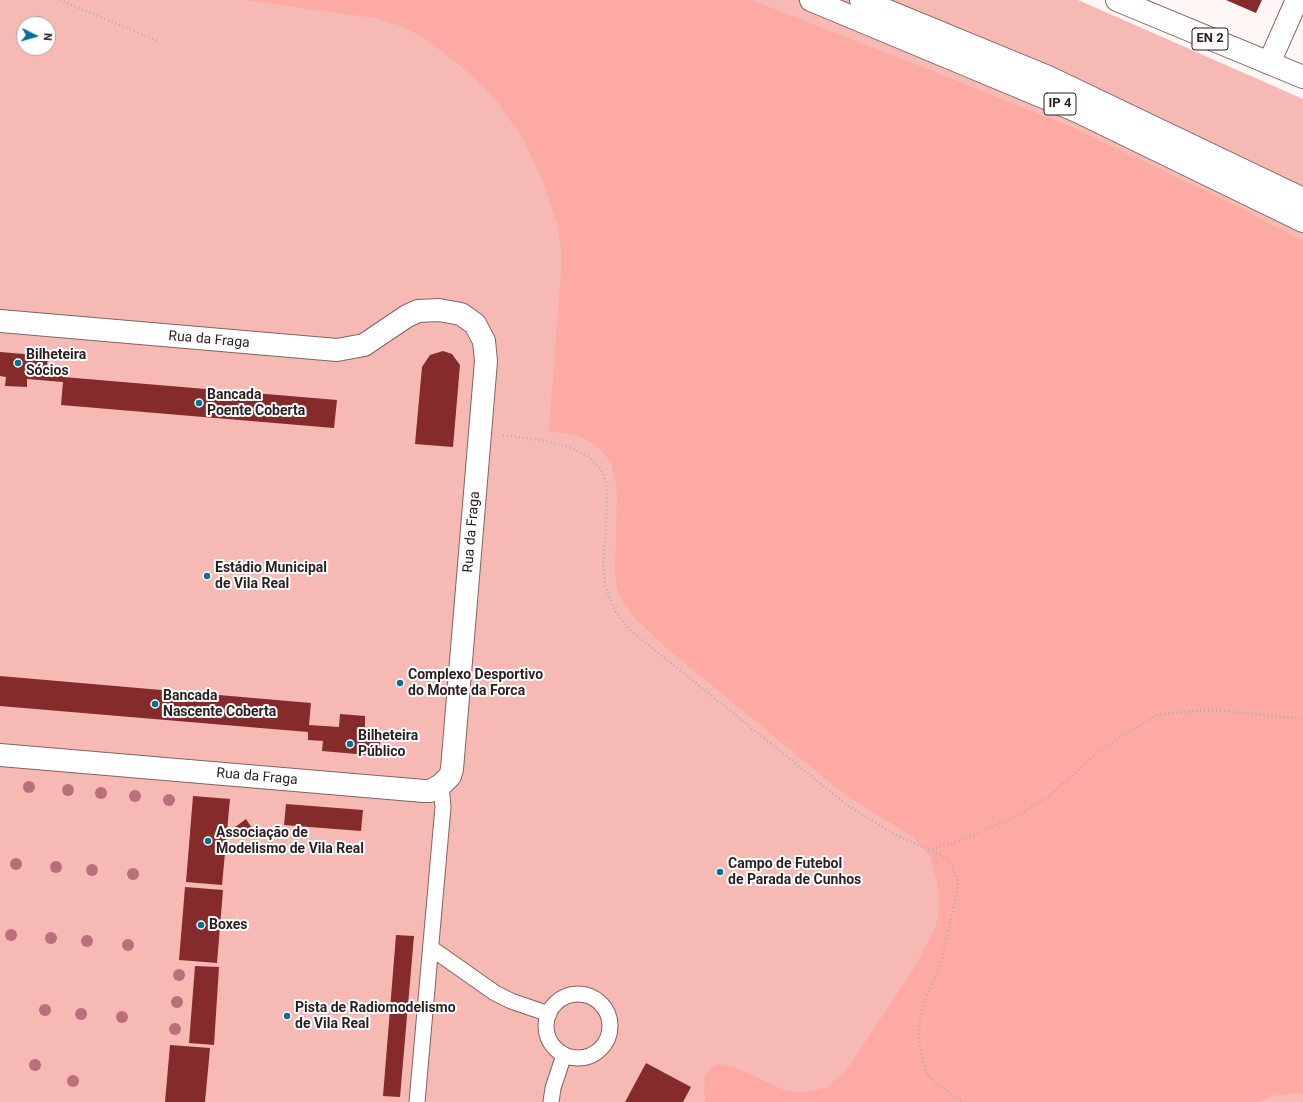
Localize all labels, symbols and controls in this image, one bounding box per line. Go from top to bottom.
north arrow [16,16,56,56]
road number: EN 2 [1192,28,1228,50]
text: N [41,33,54,41]
road number: IP 4 [1044,93,1076,115]
street label: Rua da Fraga [168,328,250,352]
place label: Bilheteira Sócios [26,347,86,380]
marker: Bilheteira Sócios [13,358,23,368]
place label: Bancada Poente Coberta [207,387,305,420]
marker: Bancada Poente Coberta [194,398,204,408]
street label: Rua da Fraga [460,491,484,573]
place label: Estádio Municipal de Vila Real [215,560,327,592]
marker: Estádio Municipal de Vila Real [202,571,212,581]
place label: Complexo Desportivo do Monte da Forca [408,667,543,700]
marker: Complexo Desportivo do Monte da Forca [395,678,405,688]
place label: Bancada Nascente Coberta [163,688,276,720]
marker: Bancada Nascente Coberta [150,699,160,709]
place label: Bilheteira Público [358,728,418,760]
marker: Bilheteira Público [345,739,355,749]
street label: Rua da Fraga [216,765,298,789]
place label: Associação de Modelismo de Vila Real [216,825,364,858]
marker: Associação de Modelismo de Vila Real [203,836,213,846]
place label: Campo de Futebol de Parada de Cunhos [728,856,861,888]
marker: Campo de Futebol de Parada de Cunhos [715,867,725,877]
place label: Boxes [209,917,247,933]
marker: Boxes [196,920,206,930]
place label: Pista de Radiomodelismo de Vila Real [295,1000,456,1032]
marker: Pista de Radiomodelismo de Vila Real [282,1011,292,1021]

